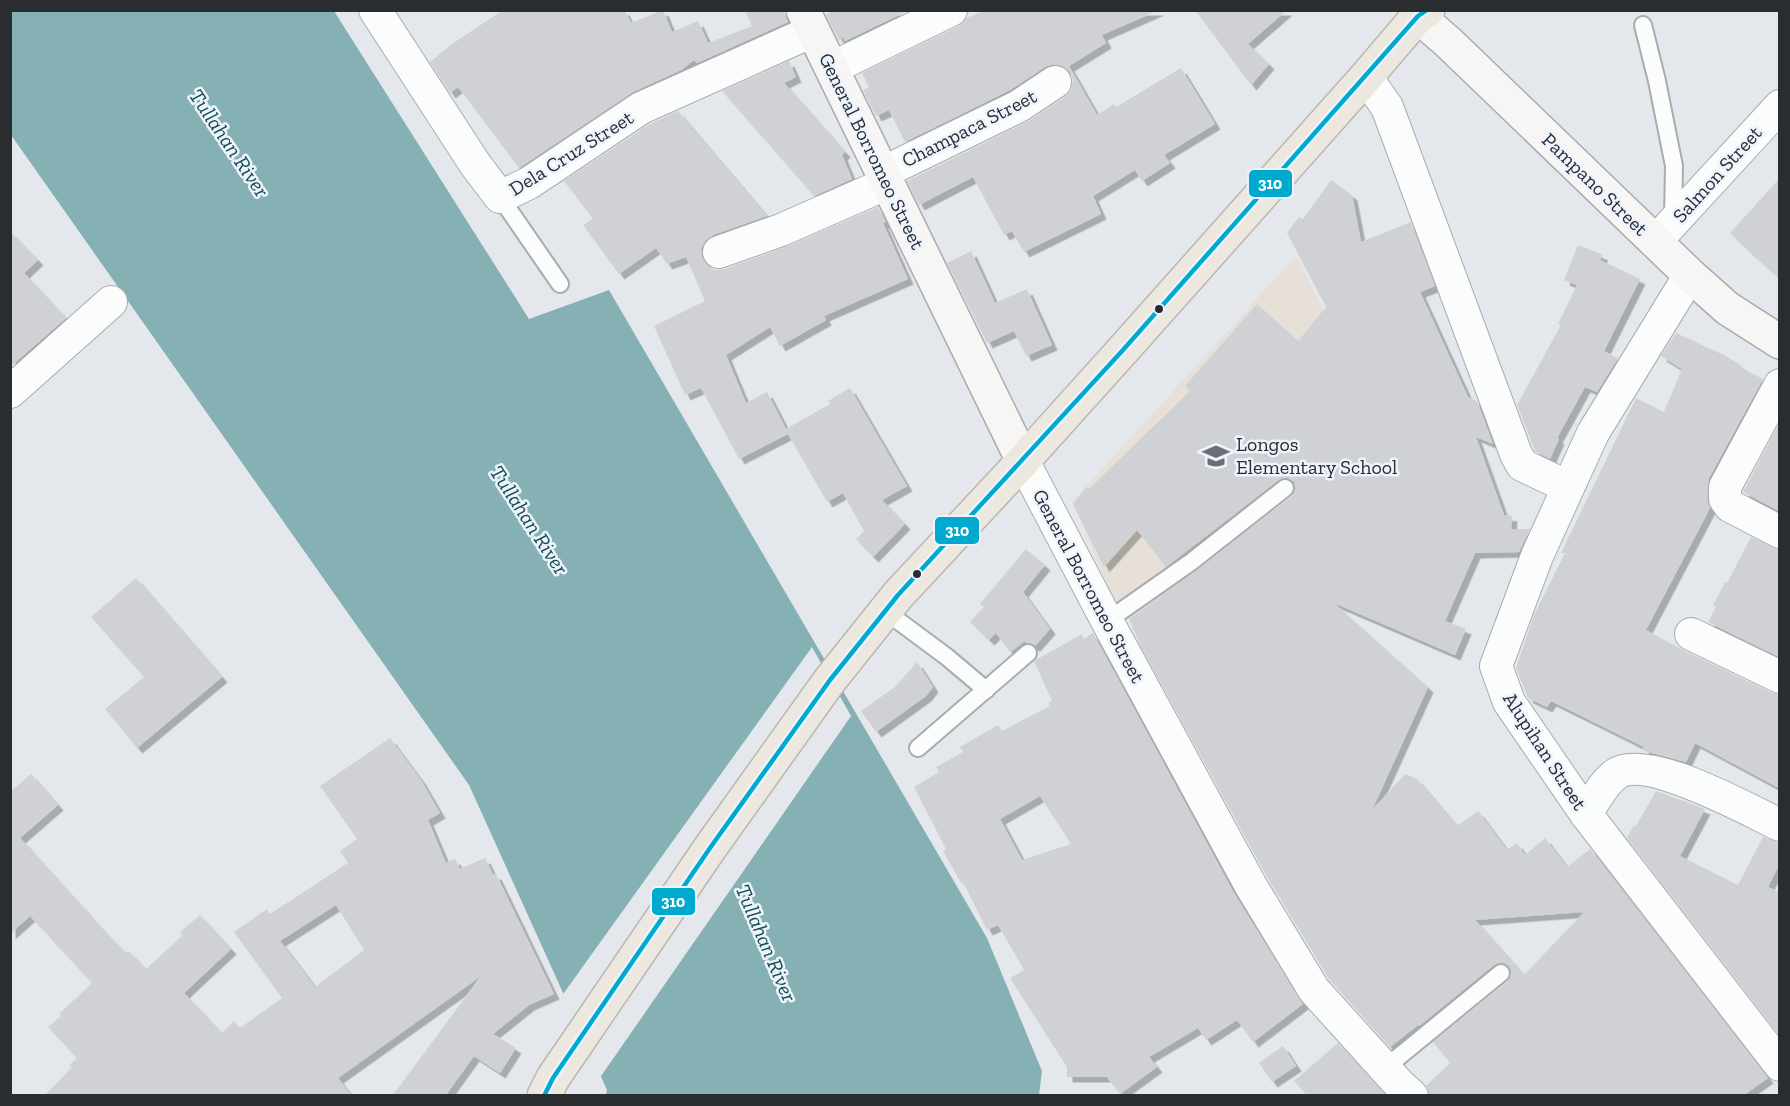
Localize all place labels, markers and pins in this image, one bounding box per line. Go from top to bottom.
unlabelled marker [1153,303,1165,315]
place label: Longos Elementary School [1236,432,1397,479]
school or university icon: Longos Elementary School [1201,441,1231,471]
unlabelled marker [911,568,923,580]

